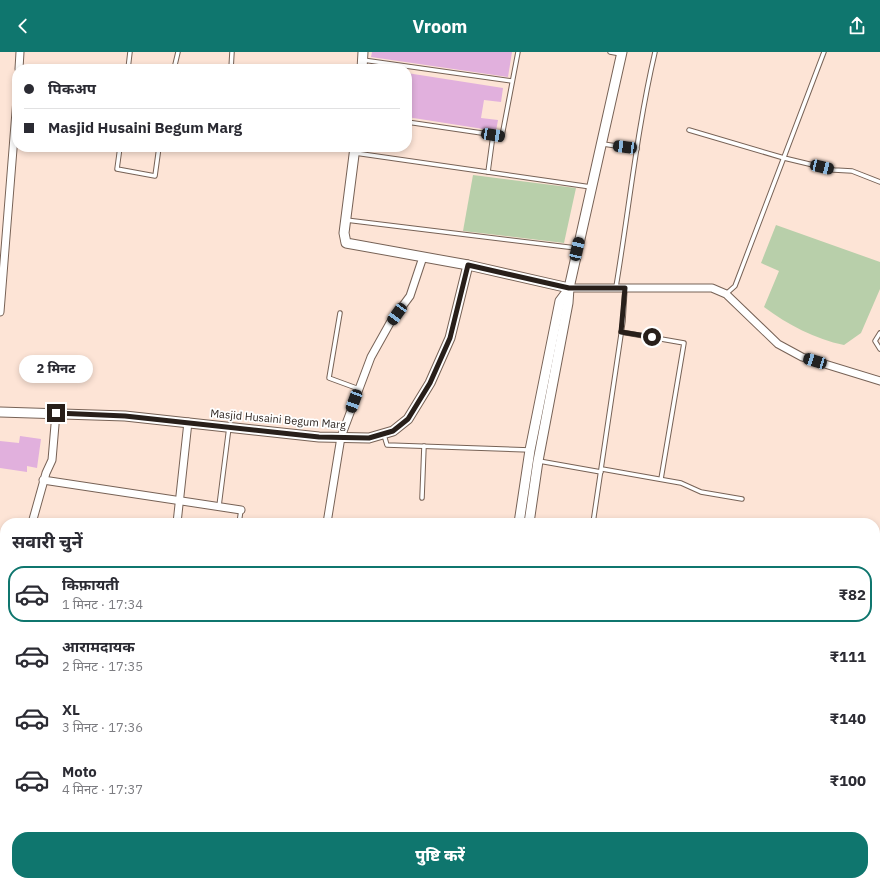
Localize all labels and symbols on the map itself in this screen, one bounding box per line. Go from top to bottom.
car [480,127,506,143]
car [612,140,638,154]
car [809,158,835,176]
car [568,236,586,262]
car [385,301,409,327]
route start [643,328,661,346]
car [802,352,828,370]
callout: 2 मिनट [19,355,93,383]
car [344,388,364,414]
route end [47,404,65,422]
street label: Masjid Husaini Begum Marg [210,406,347,432]

